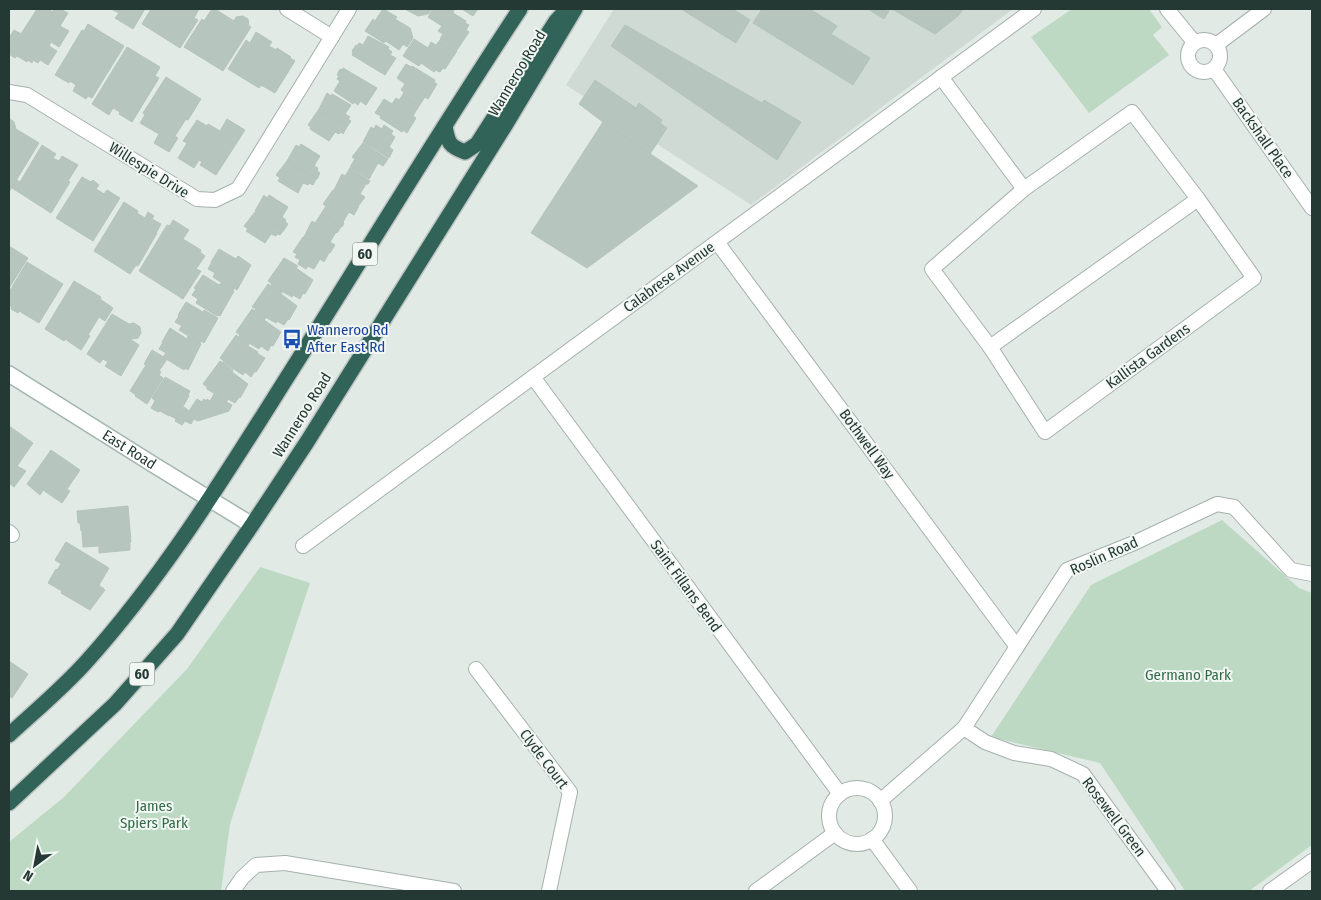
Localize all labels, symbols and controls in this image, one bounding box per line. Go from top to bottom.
street label: Wanneroo Road [484,27,550,119]
street label: Backshall Place [1229,94,1297,182]
street label: Willespie Drive [106,138,192,202]
street label: Calabrese Avenue [620,238,718,316]
road number: 60 [352,242,378,266]
street label: Kallista Gardens [1103,320,1193,392]
place label: Wanneroo Rd After East Rd [307,321,388,356]
bus stop icon: Wanneroo Rd After East Rd [281,328,303,350]
street label: Wanneroo Road [269,369,335,461]
street label: Bothwell Way [836,405,899,483]
street label: East Road [99,426,160,473]
street label: Roslin Road [1067,533,1141,579]
street label: Saint Fillans Bend [647,536,725,636]
road number: 60 [130,662,154,686]
park label: Germano Park [1145,666,1231,684]
street label: Clyde Court [516,726,572,792]
street label: Rosewell Green [1078,774,1150,860]
park label: James Spiers Park [120,797,188,832]
north arrow [10,840,60,890]
text: N [20,866,36,885]

